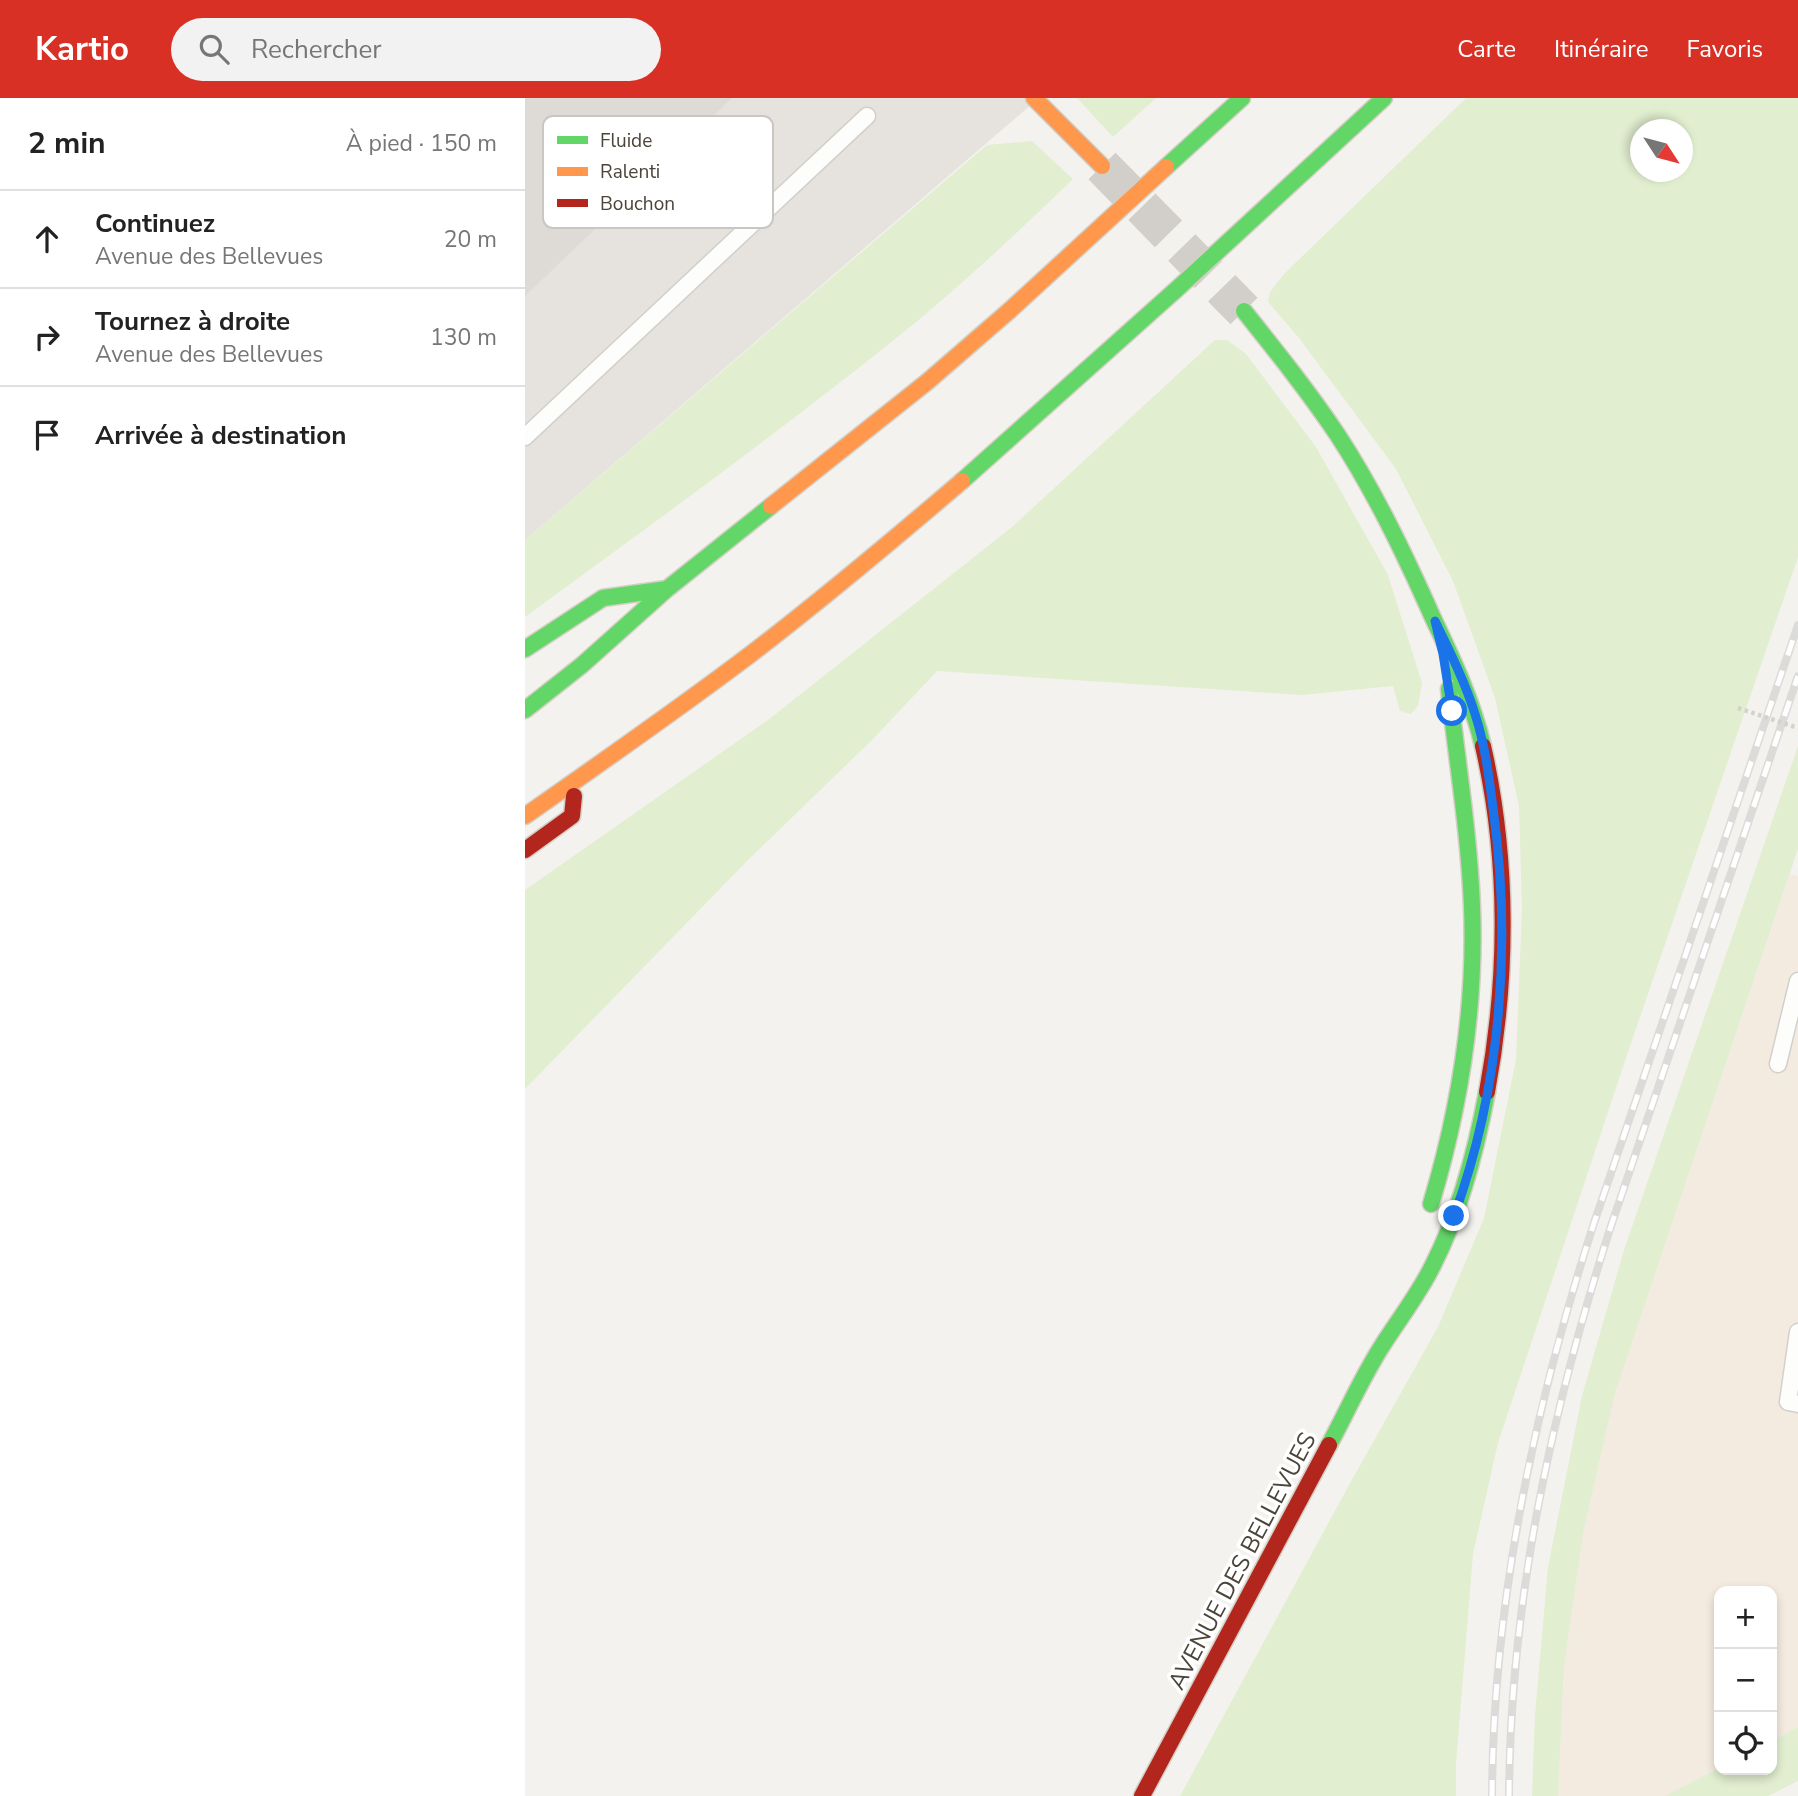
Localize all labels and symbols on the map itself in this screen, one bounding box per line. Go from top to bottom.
legend [543,116,773,228]
north arrow [1630,119,1693,182]
text: Fluide [600,128,652,154]
text: Ralenti [600,159,660,185]
text: Bouchon [600,191,675,217]
route start [1436,695,1467,726]
route end [1438,1200,1469,1231]
street label: AVENUE DES BELLEVUES [1160,1427,1324,1695]

